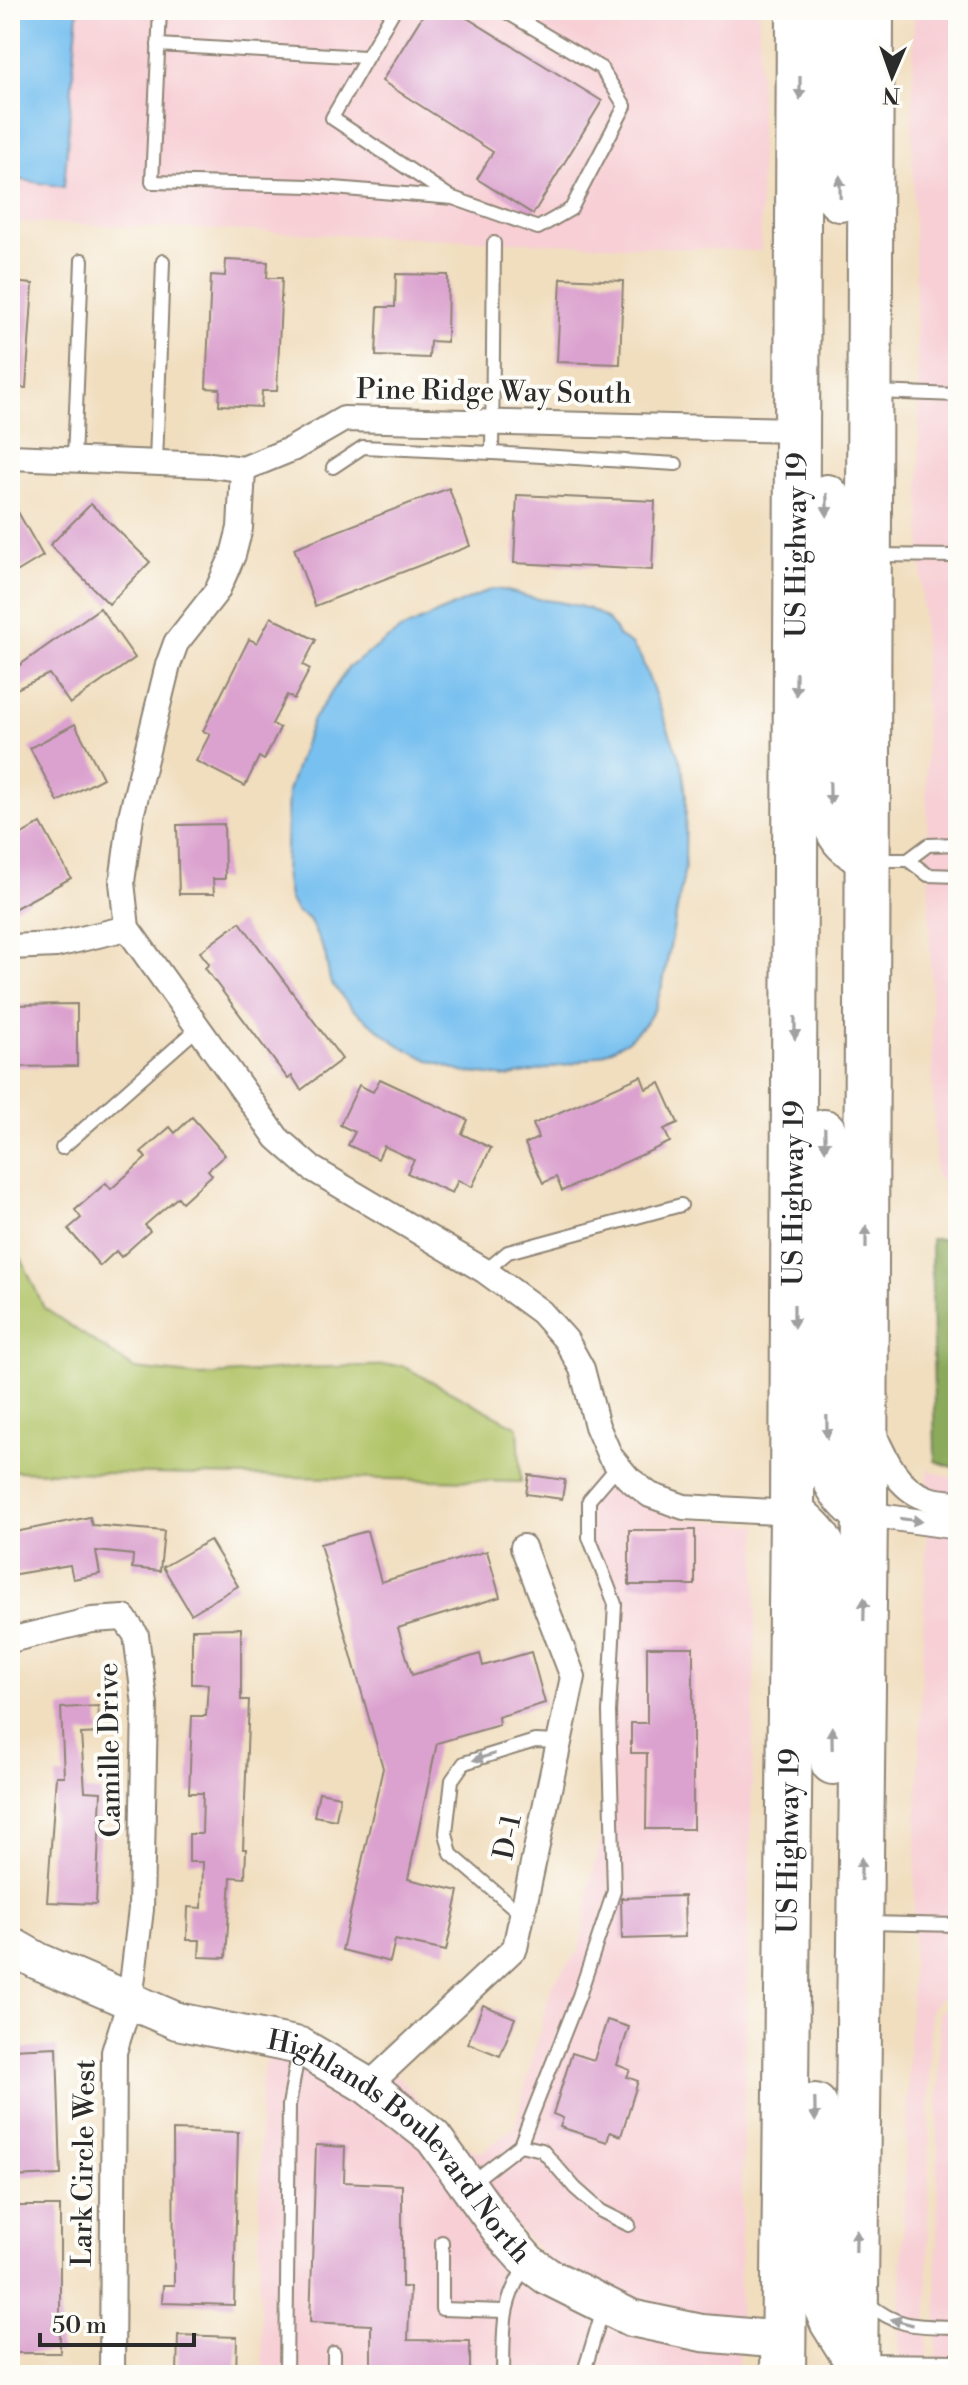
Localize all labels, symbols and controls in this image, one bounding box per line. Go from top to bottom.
north arrow [852,36,932,116]
one-way arrow [793,76,806,101]
text: N [882,81,901,108]
one-way arrow [834,174,846,199]
street label: Pine Ridge Way South [356,372,632,412]
street label: US Highway 19 [779,452,814,638]
one-way arrow [821,493,833,518]
one-way arrow [790,672,802,697]
one-way arrow [824,781,837,806]
one-way arrow [789,1016,801,1041]
street label: US Highway 19 [776,1100,811,1286]
one-way arrow [818,1127,831,1152]
one-way arrow [860,1224,872,1249]
one-way arrow [787,1304,800,1329]
one-way arrow [821,1415,833,1440]
one-way arrow [899,1514,924,1527]
one-way arrow [858,1596,870,1621]
street label: Camille Drive [91,1662,129,1838]
one-way arrow [826,1725,839,1750]
street label: US Highway 19 [770,1748,807,1934]
one-way arrow [471,1751,495,1764]
street label: D-1 [486,1811,530,1863]
one-way arrow [855,1856,867,1881]
street label: Highlands Boulevard North [264,2022,539,2271]
street label: Lark Circle West [65,2059,103,2267]
one-way arrow [809,2098,821,2123]
one-way arrow [849,2228,862,2253]
scale bar [40,2297,194,2347]
text: 50 m [52,2311,107,2341]
one-way arrow [890,2315,914,2328]

